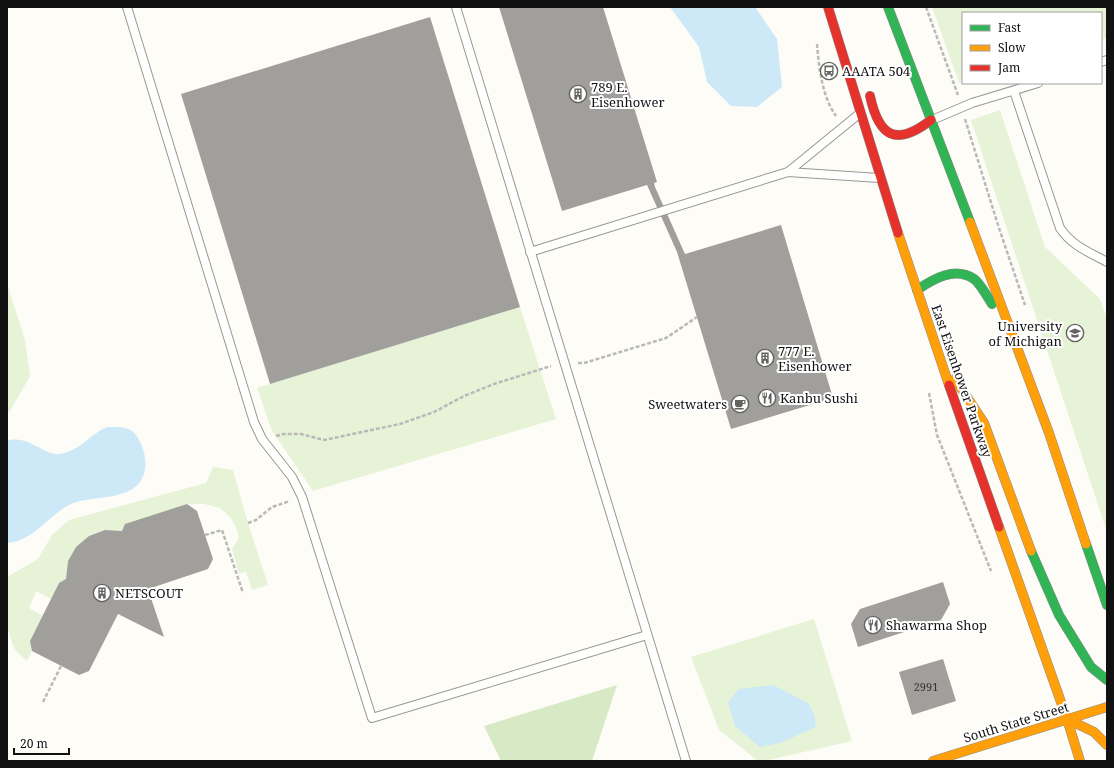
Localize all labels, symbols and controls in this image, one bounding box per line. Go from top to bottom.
legend [962,12,1102,84]
text: Fast [998,19,1021,36]
text: Slow [998,39,1026,56]
text: Jam [997,59,1020,76]
bus stop icon: AAATA 504 [819,61,839,81]
place label: AAATA 504 [842,62,911,80]
place label: 789 E. Eisenhower [591,78,665,111]
building icon: 789 E. Eisenhower [568,84,588,104]
street label: East Eisenhower Parkway [927,302,997,460]
place label: University of Michigan [988,317,1063,350]
school or university icon: University of Michigan [1065,323,1085,343]
place label: 777 E. Eisenhower [778,342,852,375]
building icon: 777 E. Eisenhower [755,348,775,368]
restaurant icon: Kanbu Sushi [757,388,777,408]
place label: Kanbu Sushi [780,389,858,407]
cafe icon: Sweetwaters [730,394,750,414]
place label: Sweetwaters [648,395,727,413]
building icon: NETSCOUT [92,583,112,603]
place label: NETSCOUT [115,584,183,602]
restaurant icon: Shawarma Shop [863,615,883,635]
place label: Shawarma Shop [886,616,987,634]
house number: 2991 [914,679,938,694]
street label: South State Street [961,697,1071,747]
scale bar [14,730,69,756]
text: 20 m [20,735,48,752]

